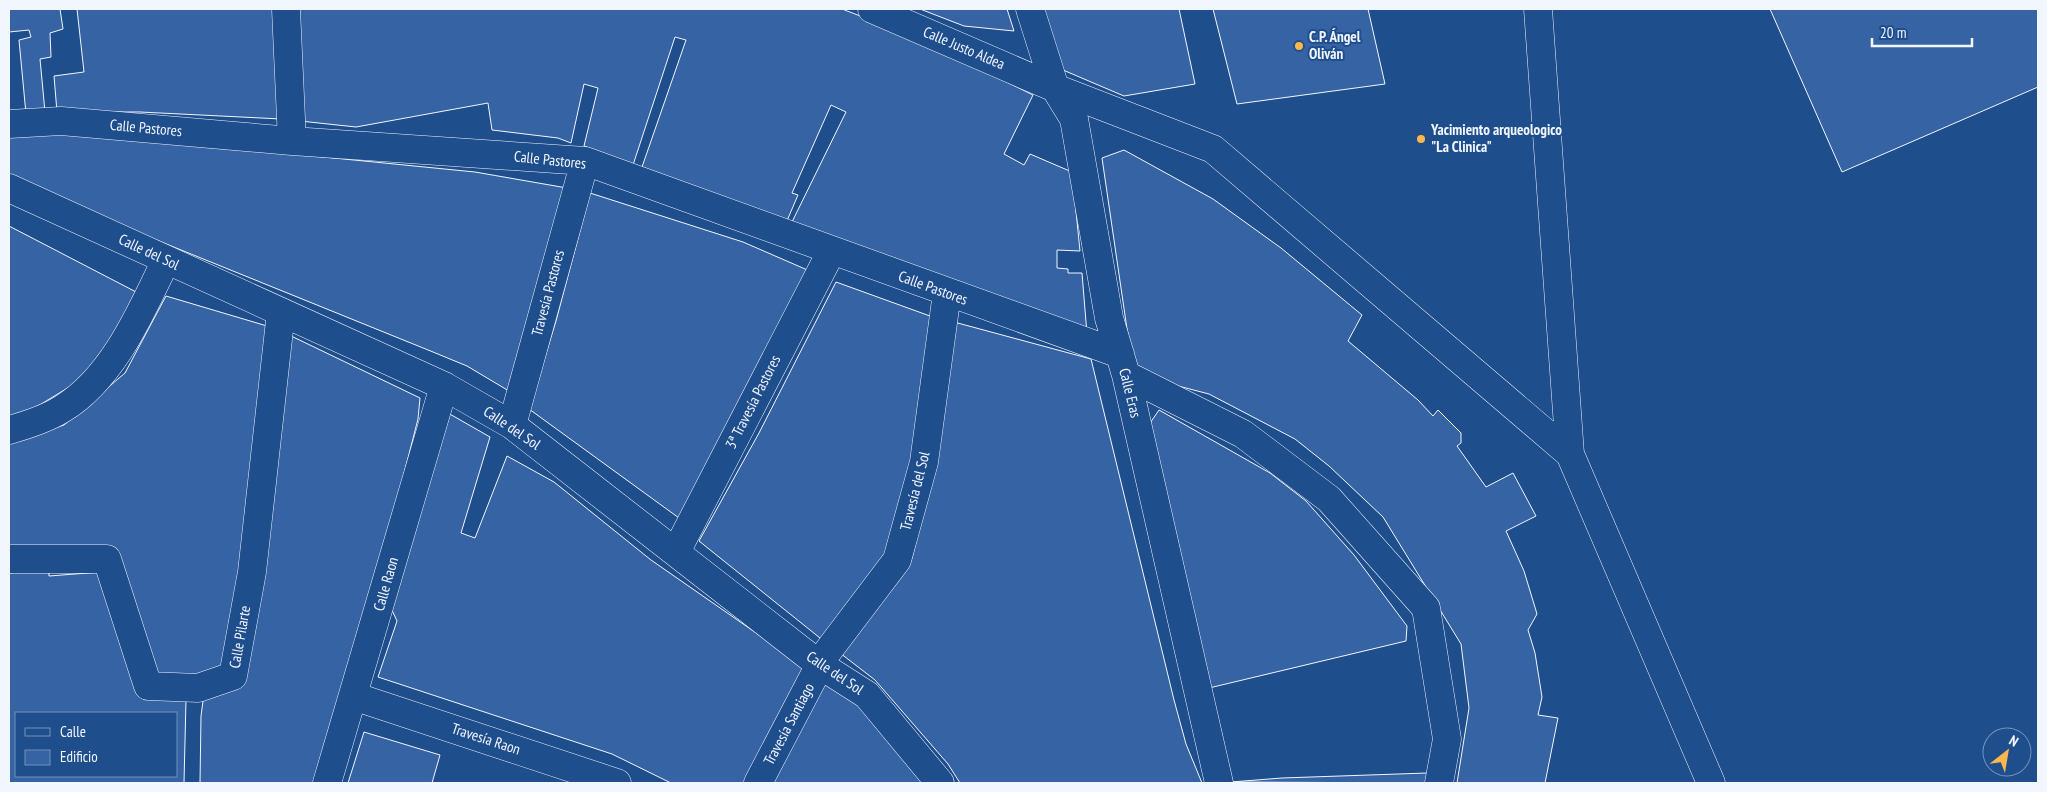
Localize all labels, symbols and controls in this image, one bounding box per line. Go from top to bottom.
scale bar [1872,15,1972,47]
street label: Calle Justo Aldea [921,22,1008,73]
text: 20 m [1880,23,1906,42]
place label: C.P. Ángel Oliván [1309,27,1361,63]
marker: C.P. Ángel Oliván [1293,40,1305,52]
street label: Calle Pastores [109,115,183,140]
place label: Yacimiento arqueologico "La Clinica" [1430,120,1562,156]
marker: Yacimiento arqueologico "La Clinica" [1415,133,1427,145]
street label: Calle Pastores [513,146,587,173]
street label: Calle del Sol [116,229,183,274]
street label: Travesía Pastores [527,248,568,338]
street label: Calle Pastores [896,266,970,309]
street label: 3ª Travesía Pastores [721,352,784,452]
street label: Calle Eras [1115,366,1146,420]
street label: Calle del Sol [480,402,545,454]
street label: Travesía del Sol [896,449,934,532]
street label: Calle Raon [369,555,402,613]
street label: Calle Pilarte [225,604,254,670]
street label: Calle del Sol [803,647,868,699]
street label: Travesía Santiago [759,679,818,768]
legend [15,712,178,777]
street label: Travesía Raon [449,718,523,759]
text: Calle [60,722,86,741]
north arrow [1982,727,2032,777]
text: N [2006,731,2022,751]
text: Edificio [60,747,98,766]

